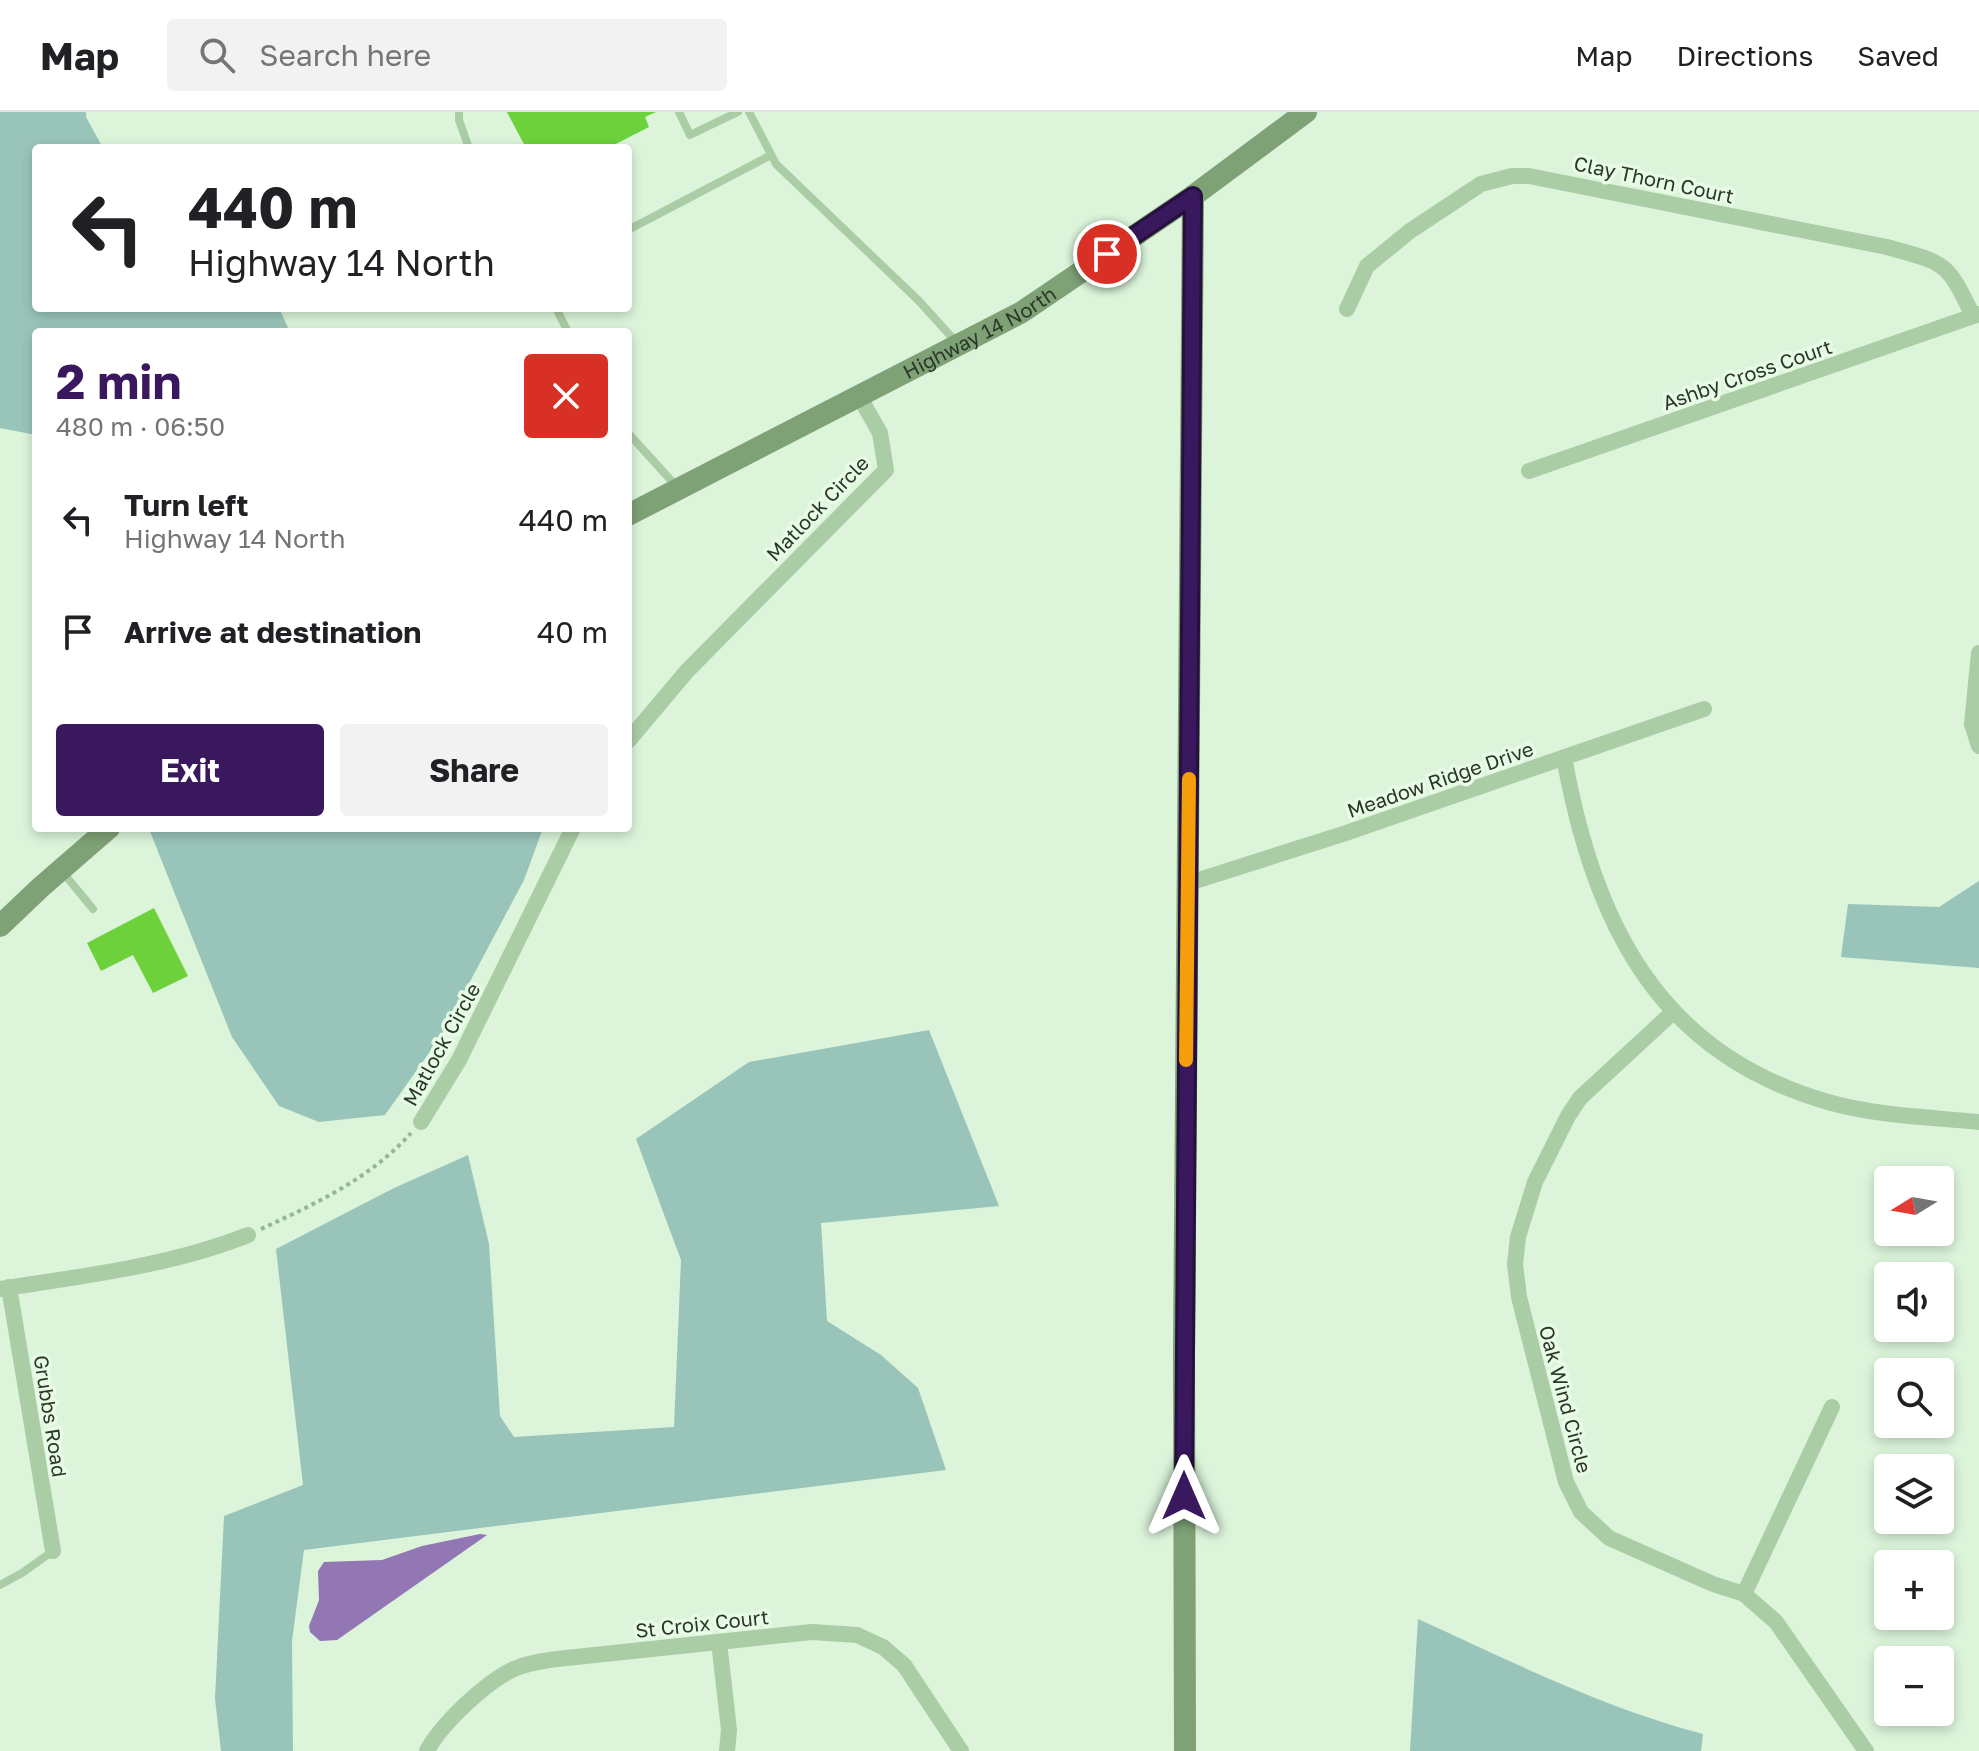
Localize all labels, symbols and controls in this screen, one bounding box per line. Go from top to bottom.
search box [167,19,727,91]
text: Map [40,33,119,78]
icon: search [195,33,239,77]
text: Search here [259,37,431,73]
text: Map [1575,39,1632,72]
text: Directions [1676,39,1813,72]
text: Saved [1857,39,1939,72]
street label: Clay Thorn Court [1572,150,1736,208]
text: 440 m [188,173,357,240]
icon: left [56,176,160,280]
pin [1073,220,1141,288]
icon: arrive [1085,232,1129,276]
text: Highway 14 North [188,241,495,284]
street label: Highway 14 North [899,281,1060,383]
street label: Ashby Cross Court [1659,334,1835,414]
text: 2 min [56,352,181,410]
button: close [524,354,608,438]
text: 480 m · 06:50 [56,411,225,442]
street label: Matlock Circle [761,450,873,566]
text: Turn left [124,487,249,523]
icon: left [56,498,100,542]
text: 440 m [519,502,608,538]
text: Highway 14 North [124,523,346,554]
icon: arrive [56,610,100,654]
text: Arrive at destination [124,614,421,650]
text: 40 m [537,614,608,650]
button: Exit [56,724,324,816]
button: Share [340,724,608,816]
street label: Meadow Ridge Drive [1344,736,1536,822]
street label: Matlock Circle [397,978,485,1110]
north arrow [1874,1166,1954,1246]
map controls [1874,1166,1954,1726]
button: sound [1874,1262,1954,1342]
street label: Oak Wind Circle [1535,1323,1597,1475]
street label: Grubbs Road [30,1353,72,1479]
button: search [1874,1358,1954,1438]
position arrow [1142,1454,1226,1538]
button: layers [1874,1454,1954,1534]
button: + [1874,1550,1954,1630]
street label: St Croix Court [634,1604,770,1642]
button: − [1874,1646,1954,1726]

